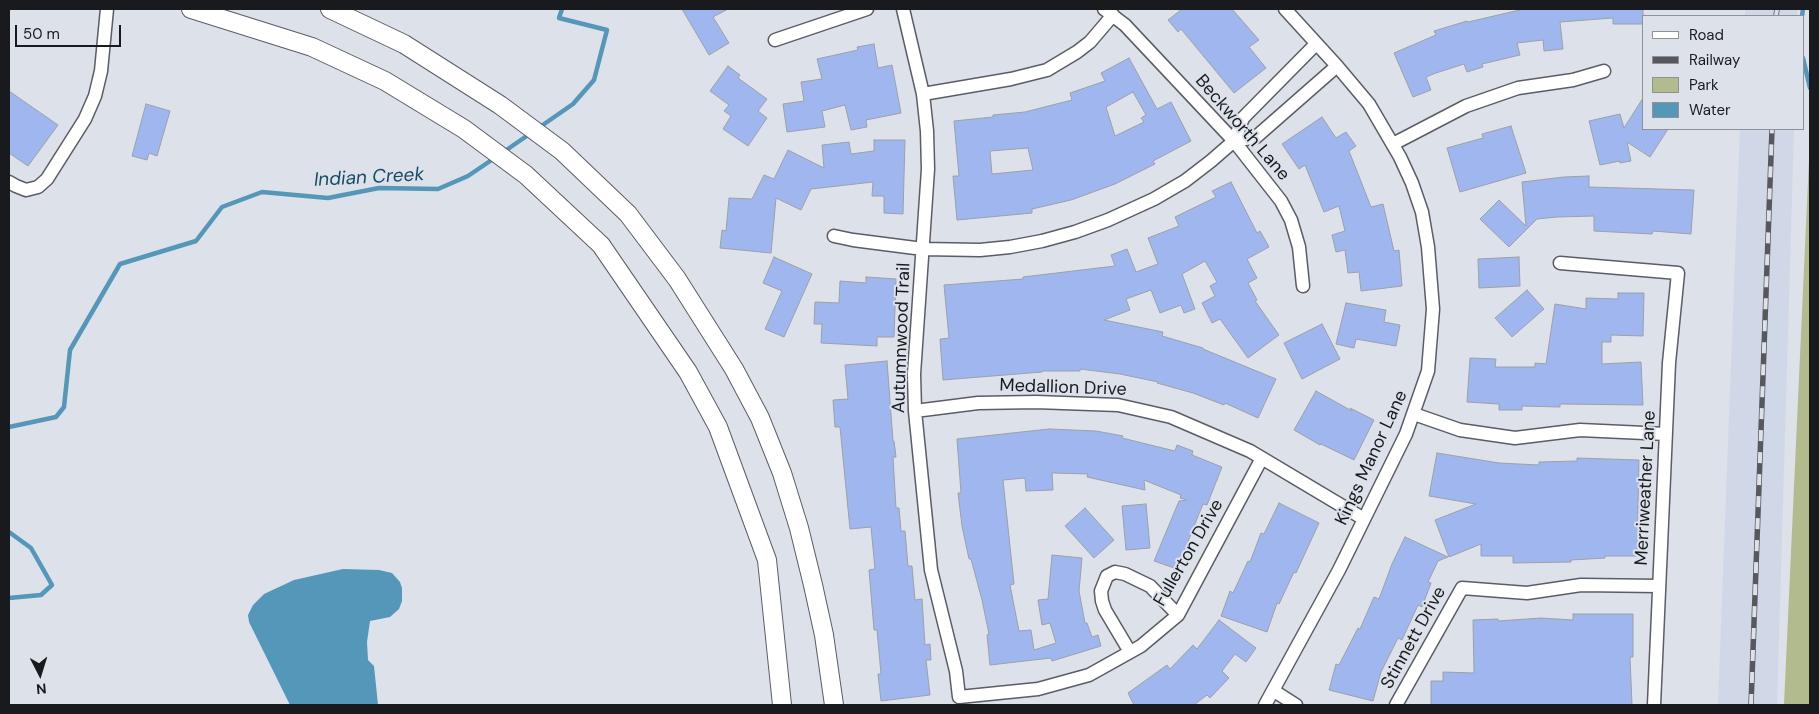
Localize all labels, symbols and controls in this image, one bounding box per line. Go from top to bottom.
scale bar [18,15,124,47]
legend [1642,15,1804,130]
text: 50 m [23,24,60,44]
text: Road [1689,25,1724,45]
text: Railway [1689,50,1740,70]
street label: Beckworth Lane [1190,71,1294,185]
text: Park [1689,75,1719,95]
text: Water [1689,100,1730,120]
water label: Indian Creek [313,164,425,192]
street label: Autumnwood Trail [889,262,915,414]
street label: Medallion Drive [999,375,1127,401]
street label: Kings Manor Lane [1331,387,1413,529]
street label: Merriweather Lane [1631,410,1661,566]
street label: Fullerton Drive [1150,496,1228,610]
street label: Stinnett Drive [1377,583,1451,693]
north arrow [15,649,65,699]
text: N [35,680,47,698]

